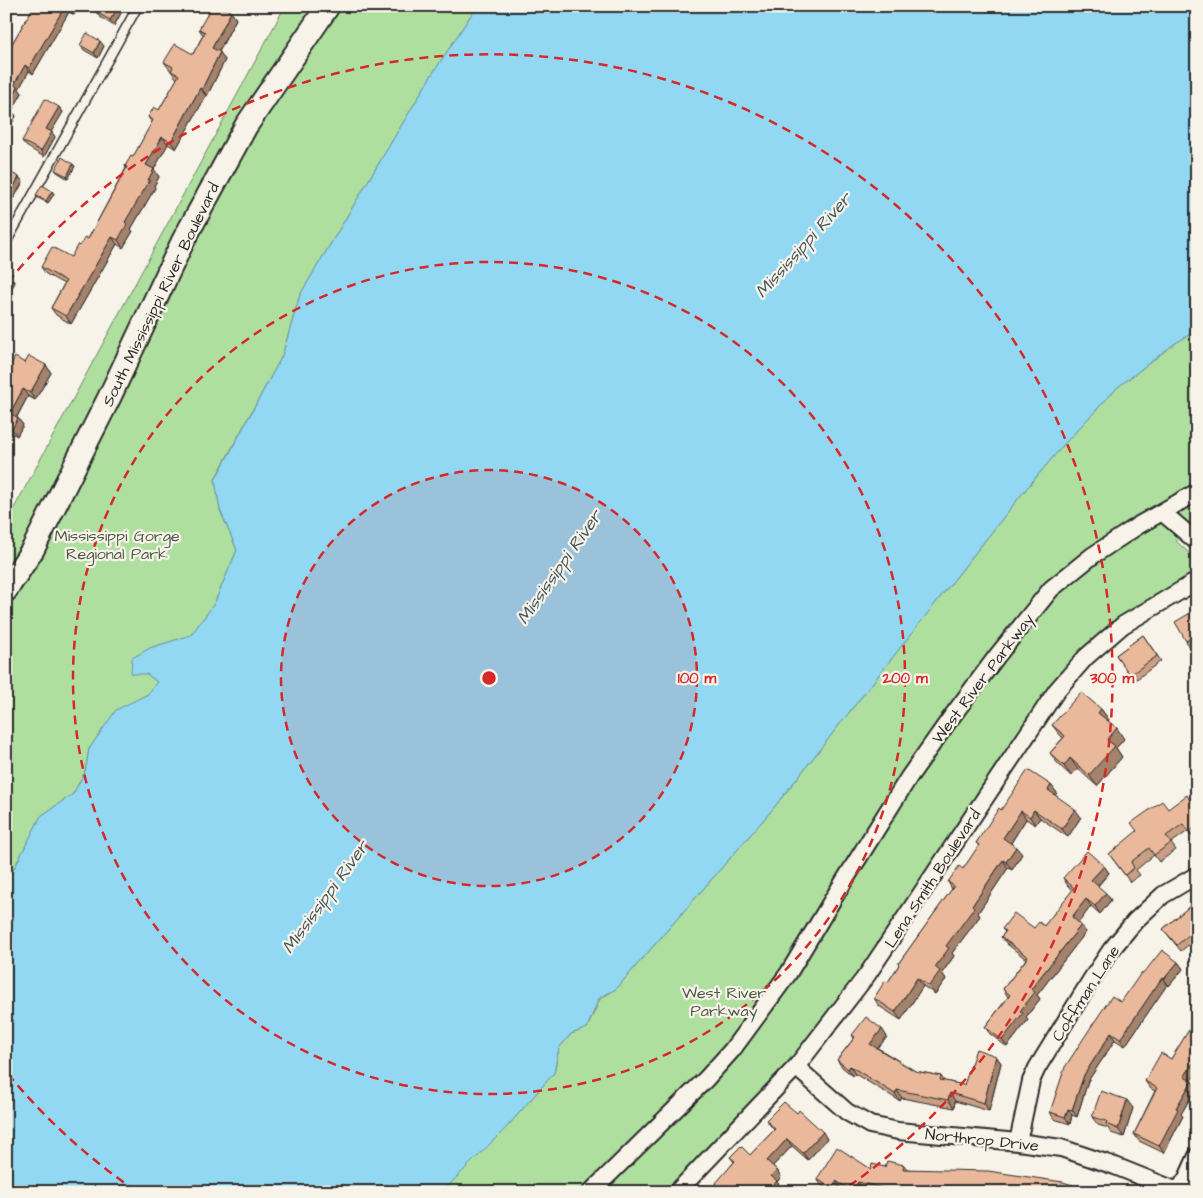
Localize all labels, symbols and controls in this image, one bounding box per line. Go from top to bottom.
street label: South Mississippi River Boulevard [97,179,225,410]
water label: Mississippi River [749,186,859,303]
water label: Mississippi River [511,504,609,629]
park label: Mississippi Gorge Regional Park [54,525,180,566]
street label: West River Parkway [927,609,1040,749]
text: 100 m [678,668,717,689]
text: 200 m [881,668,928,689]
text: 300 m [1089,668,1134,689]
centre of rings [480,669,498,687]
street label: Lena Smith Boulevard [880,805,986,952]
water label: Mississippi River [276,834,376,959]
street label: Coffman Lane [1047,941,1125,1046]
park label: West River Parkway [682,982,766,1023]
street label: Northrop Drive [924,1123,1040,1157]

